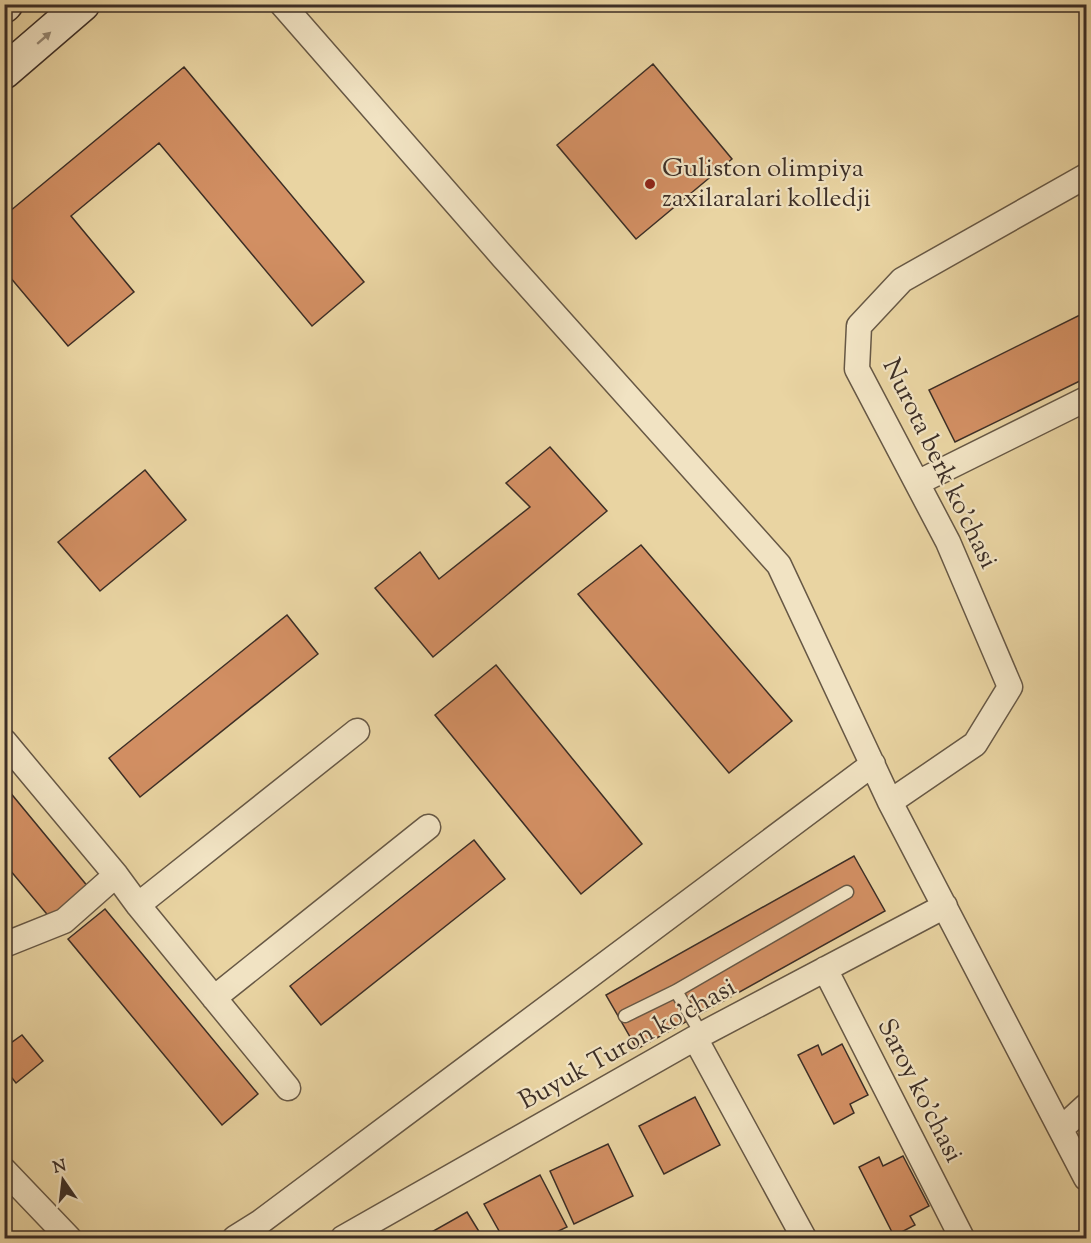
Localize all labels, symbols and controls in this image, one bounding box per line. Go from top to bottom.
one-way arrow [36,32,52,45]
place label: Guliston olimpiya zaxilaralari kolledji [662,151,871,218]
marker: Guliston olimpiya zaxilaralari kolledji [643,177,657,191]
street label: Nurota berk ko'chasi [872,353,1006,575]
street label: Buyuk Turon ko'chasi [513,970,743,1120]
street label: Saroy ko'chasi [867,1013,971,1169]
north arrow [33,1150,93,1210]
text: N [51,1155,69,1181]

